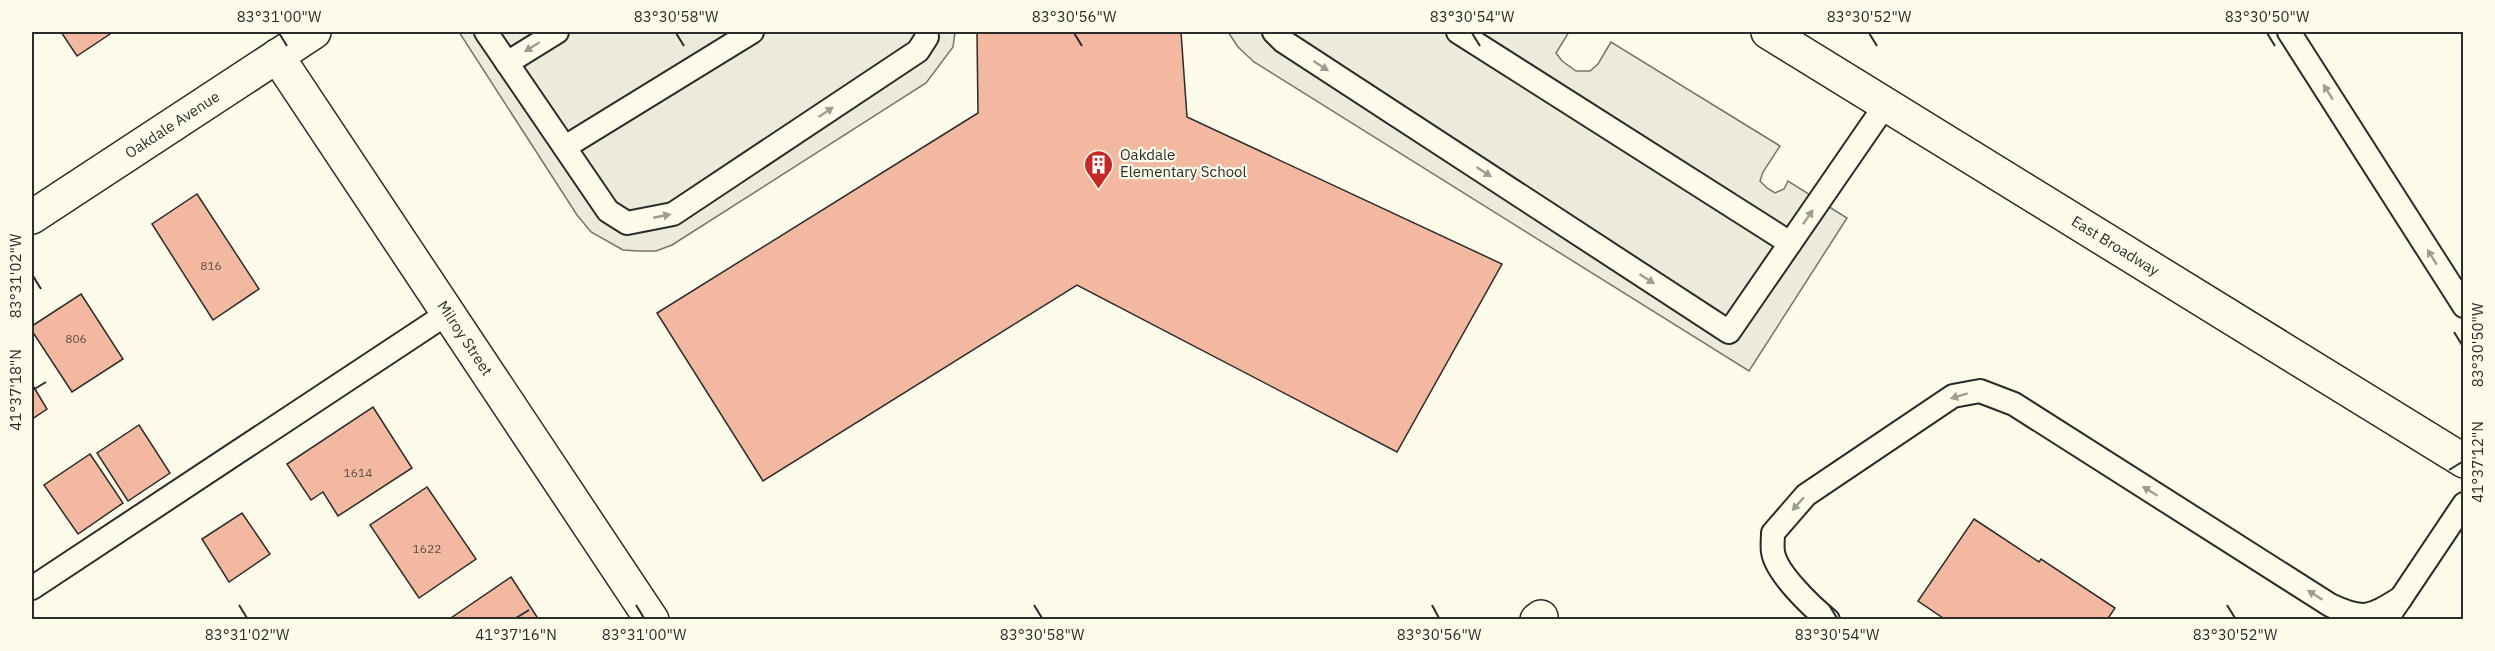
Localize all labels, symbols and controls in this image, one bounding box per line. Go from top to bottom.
text: 83°31'00"W [237,7,322,26]
text: 83°30'58"W [634,7,719,26]
text: 83°30'56"W [1032,7,1117,26]
text: 83°30'54"W [1430,7,1515,26]
text: 83°30'52"W [1827,7,1912,26]
text: 83°30'50"W [2225,7,2310,26]
one-way arrow [524,42,540,53]
one-way arrow [1313,60,1329,71]
one-way arrow [2322,84,2333,100]
street label: Oakdale Avenue [121,87,223,162]
one-way arrow [818,107,834,118]
place label: Oakdale Elementary School [1120,145,1247,181]
building icon: Oakdale Elementary School [1083,148,1115,190]
one-way arrow [1476,167,1492,178]
one-way arrow [1802,209,1813,225]
one-way arrow [653,211,672,220]
street label: East Broadway [2068,211,2164,280]
text: 83°31'02"W [6,233,25,318]
one-way arrow [2426,249,2437,265]
house number: 816 [200,258,222,273]
one-way arrow [1639,273,1656,284]
street label: Milroy Street [433,297,497,379]
text: 83°30'50"W [2468,302,2487,387]
house number: 806 [65,331,87,346]
text: 41°37'18"N [6,349,25,431]
one-way arrow [1950,392,1968,401]
text: 41°37'12"N [2468,421,2487,503]
house number: 1614 [344,465,372,480]
one-way arrow [2142,485,2158,496]
one-way arrow [1791,497,1805,512]
house number: 1622 [413,541,441,556]
one-way arrow [2307,590,2323,601]
text: 83°31'02"W [205,625,290,644]
text: 41°37'16"N [475,625,557,644]
text: 83°31'00"W [602,625,687,644]
text: 83°30'58"W [1000,625,1085,644]
text: 83°30'56"W [1397,625,1482,644]
text: 83°30'54"W [1795,625,1880,644]
text: 83°30'52"W [2193,625,2278,644]

